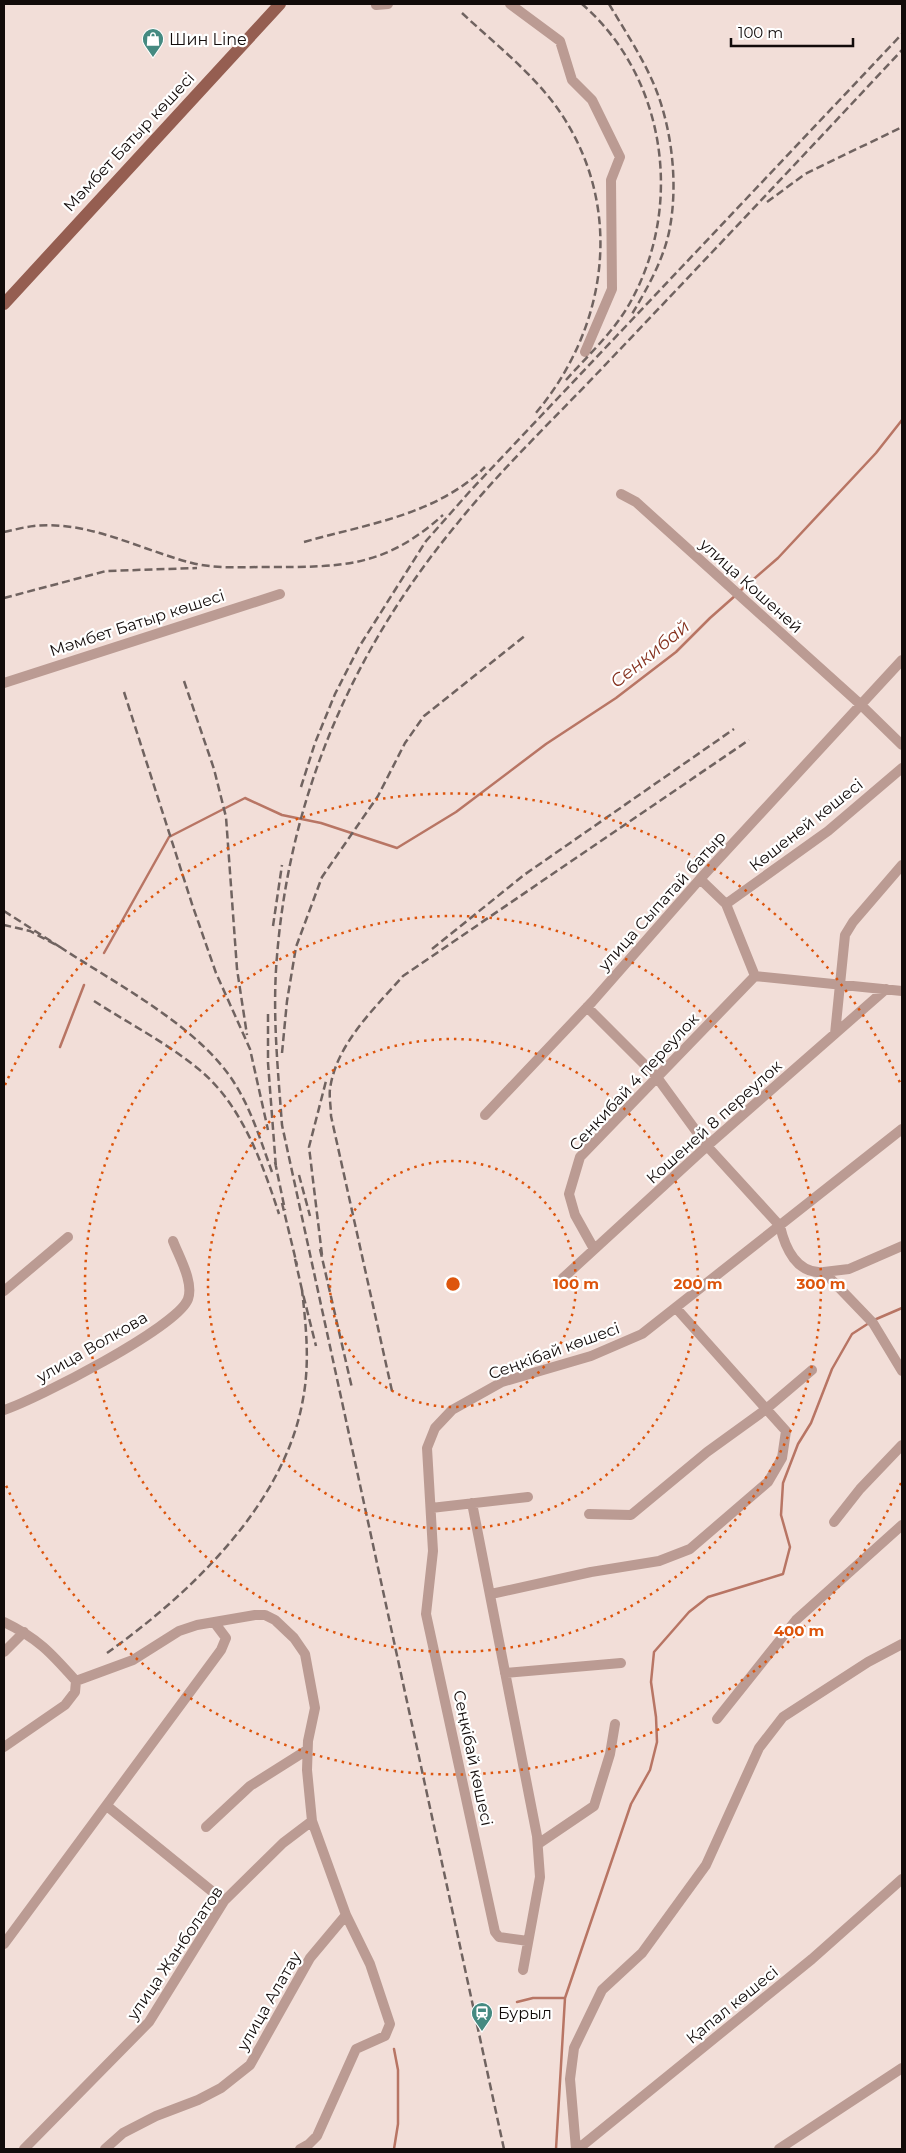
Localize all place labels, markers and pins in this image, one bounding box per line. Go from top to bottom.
shop icon: Шин Line [141,27,165,58]
place label: Шин Line [169,30,247,49]
centre of rings [444,1275,462,1293]
station icon: Бурыл [470,2001,494,2032]
place label: Бурыл [498,2004,552,2023]

